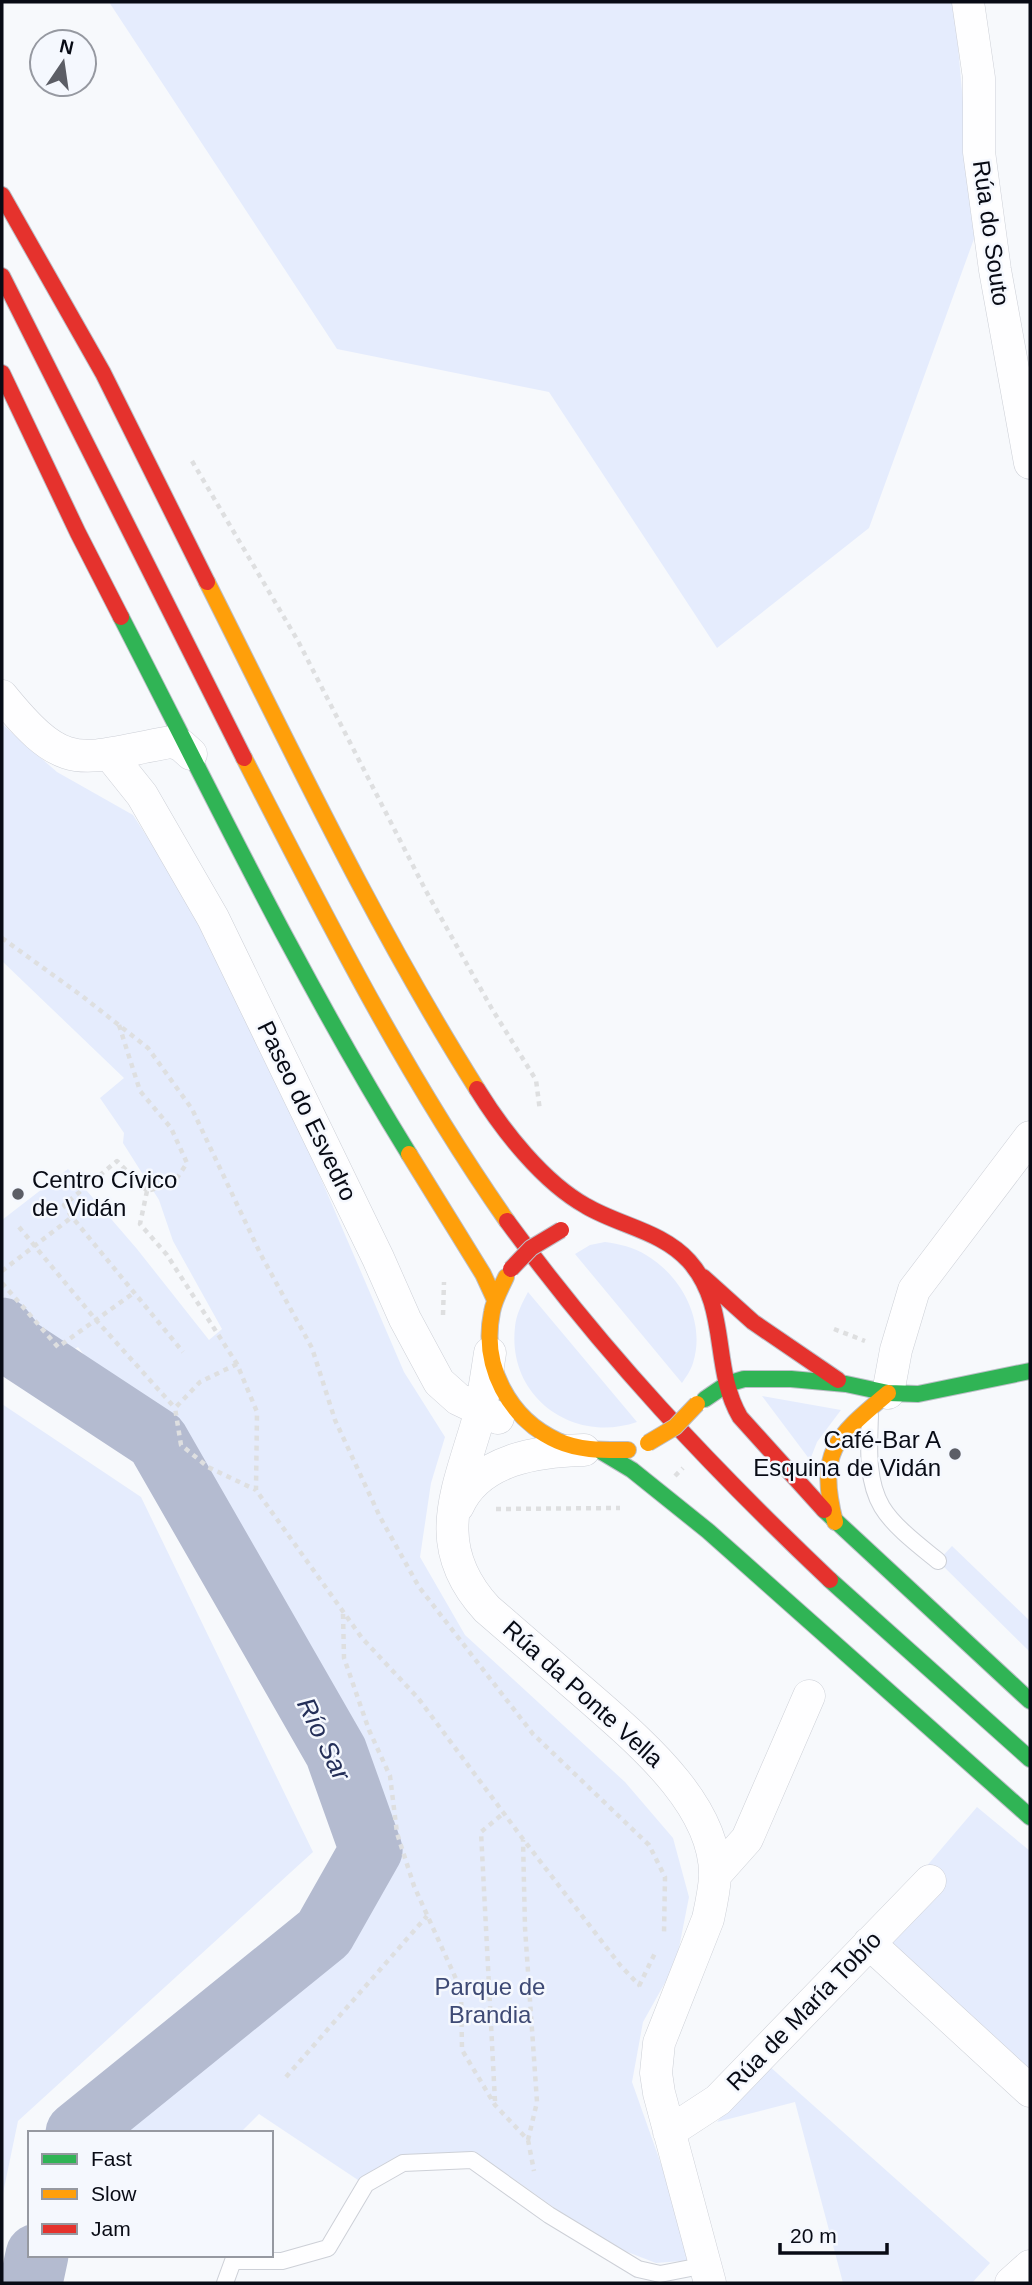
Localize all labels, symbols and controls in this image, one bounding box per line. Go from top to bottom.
north arrow [28,28,98,98]
text: N [58,35,76,59]
street label: Rúa do Souto [968,158,1015,307]
street label: Paseo do Esvedro [252,1017,363,1205]
place label: Centro Cívico de Vidán [32,1166,177,1221]
marker: Centro Cívico de Vidán [10,1186,26,1202]
place label: Café-Bar A Esquina de Vidán [753,1426,941,1481]
marker: Café-Bar A Esquina de Vidán [947,1446,963,1462]
street label: Rúa da Ponte Vella [498,1615,669,1773]
water label: Río Sar [291,1693,357,1786]
street label: Rúa de María Tobío [721,1926,886,2096]
park label: Parque de Brandia [435,1973,545,2028]
legend [28,2131,273,2257]
text: Fast [91,2147,132,2170]
text: Slow [91,2182,137,2205]
scale bar [780,2212,887,2256]
text: Jam [91,2217,131,2240]
text: 20 m [790,2224,837,2247]

